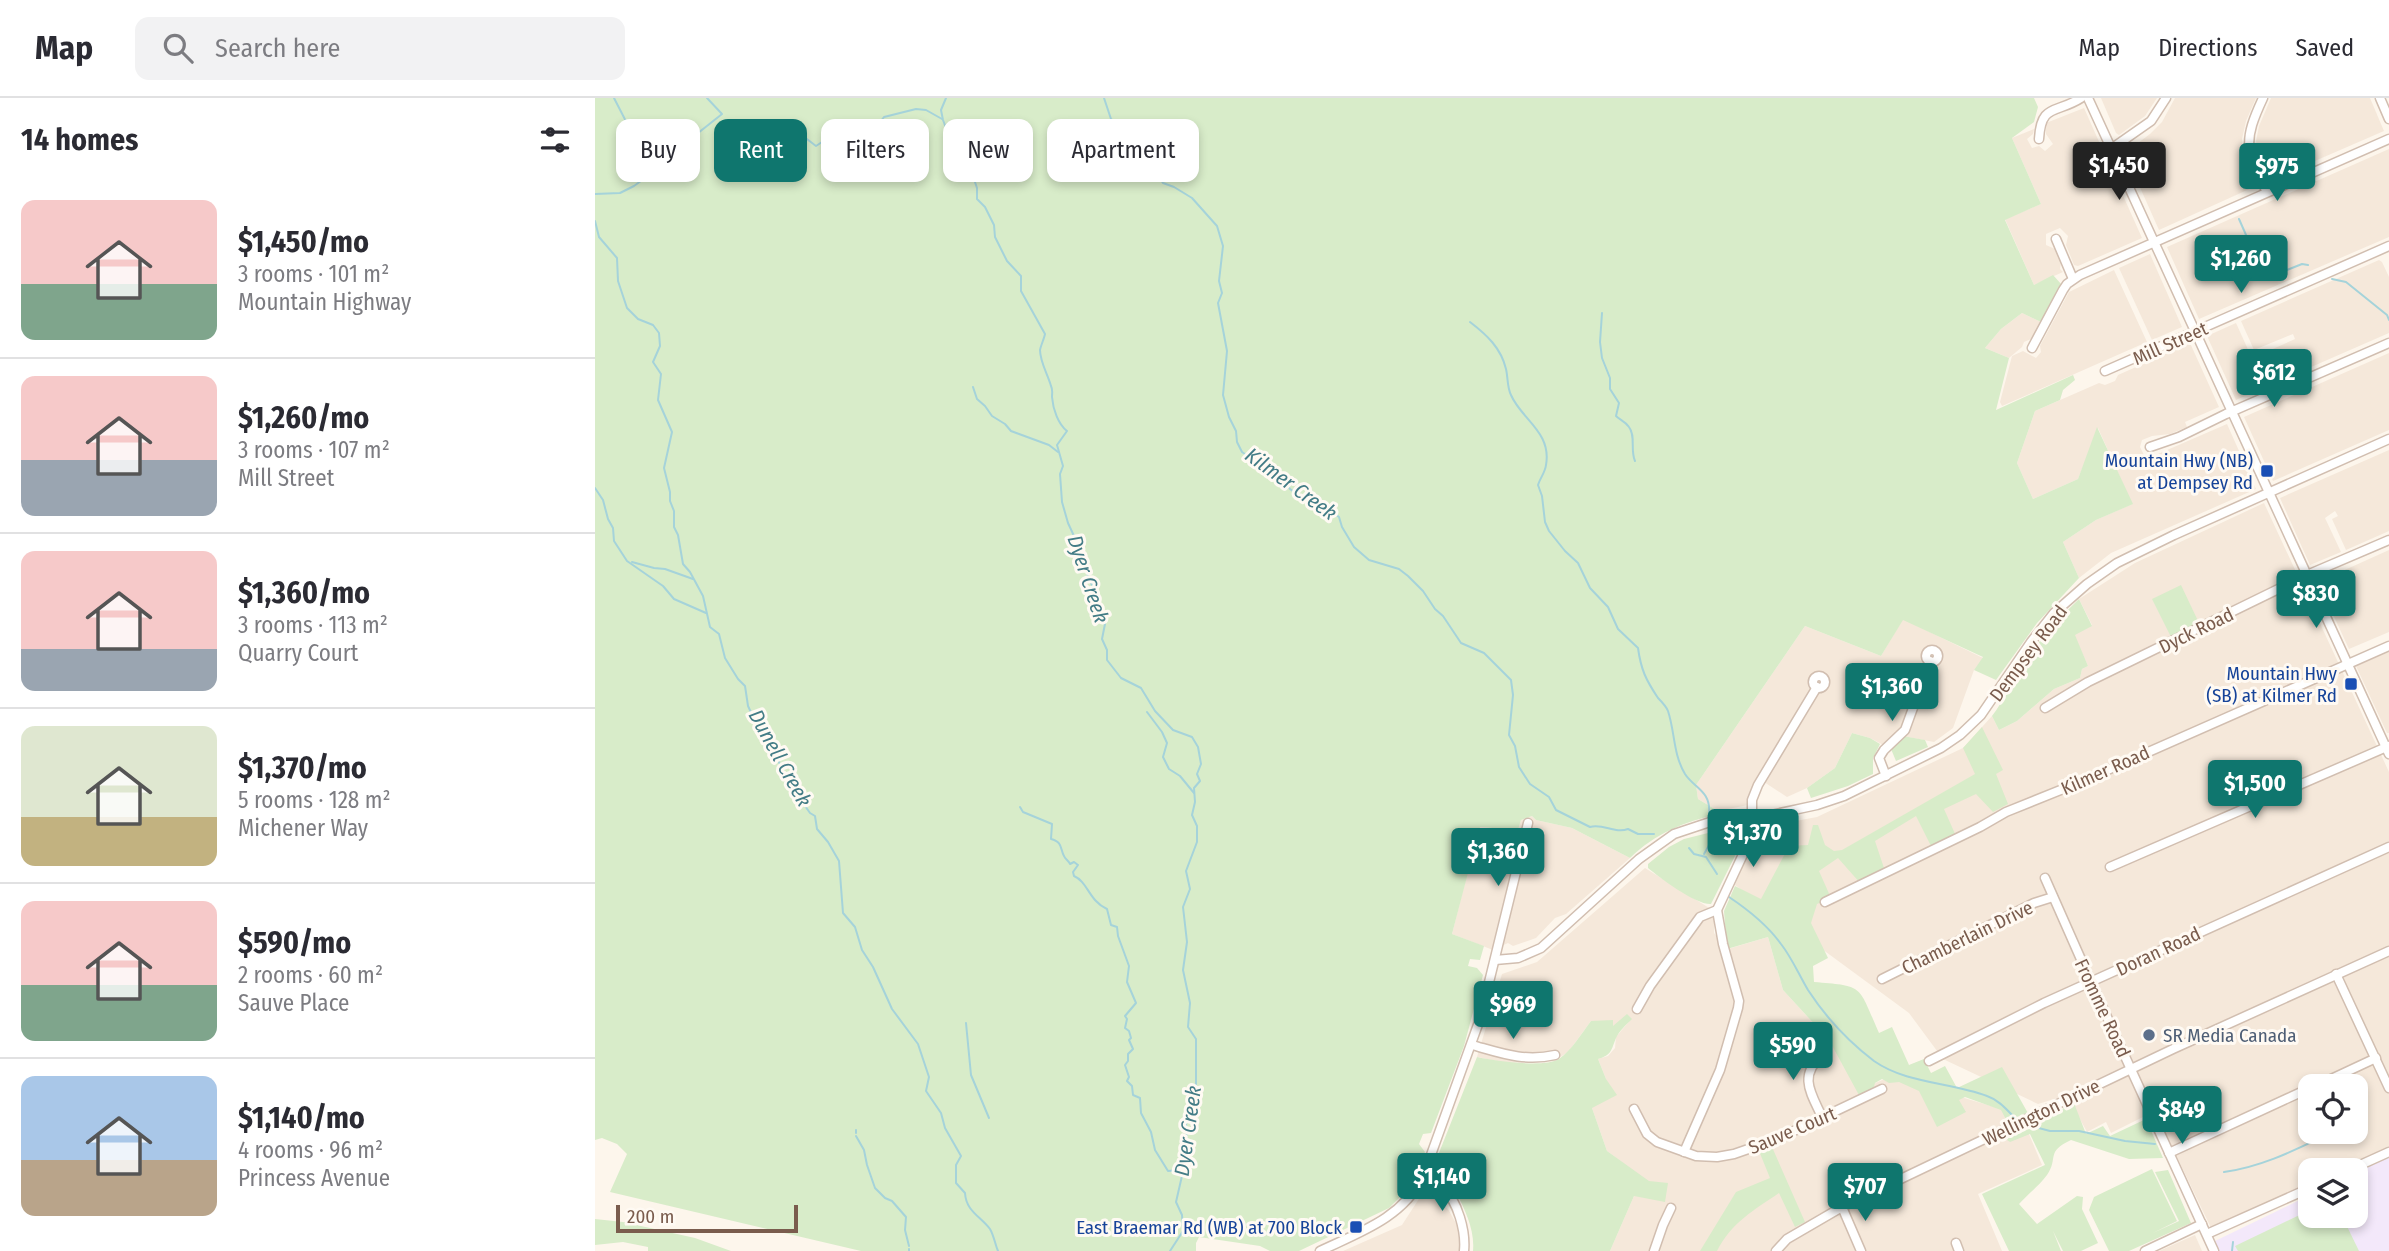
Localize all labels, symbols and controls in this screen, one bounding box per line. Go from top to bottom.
search box [135,17,625,80]
text: Map [35,28,93,68]
icon: search [159,29,197,67]
text: Search here [215,33,340,64]
text: Map [2079,34,2120,62]
text: Directions [2158,34,2257,62]
text: Saved [2295,34,2354,62]
chip: Buy [616,119,700,182]
chip: Rent [714,119,807,182]
chip: Filters [821,119,929,182]
chip: New [943,119,1033,182]
chip: Apartment [1047,119,1199,182]
icon: filters [536,121,574,159]
text: 14 homes [21,122,138,158]
pin: $1,450 [2062,142,2176,202]
pin: $975 [2236,144,2318,203]
text: $1,450 [2089,151,2149,179]
text: $975 [2255,152,2299,180]
text: $1,450/mo [238,224,369,260]
icon: home [77,228,161,312]
pin: $1,260 [2184,236,2298,295]
text: $1,260 [2211,244,2271,272]
text: 3 rooms · 101 m² [238,260,389,288]
text: Mountain Highway [238,288,411,316]
street label: Mill Street [2129,316,2212,370]
pin: $612 [2233,350,2315,409]
text: $612 [2253,358,2295,386]
text: $1,260/mo [238,400,369,436]
icon: home [77,404,161,488]
text: 3 rooms · 107 m² [238,436,390,464]
water label: Kilmer Creek [1240,442,1342,526]
place label: Mountain Hwy (NB) at Dempsey Rd [2105,449,2253,494]
marker: Mountain Hwy (NB) at Dempsey Rd [2259,463,2275,479]
text: Mill Street [238,464,334,492]
water label: Dyer Creek [1062,532,1114,626]
pin: $830 [2275,570,2357,630]
text: $1,360/mo [238,575,370,611]
icon: home [77,579,161,663]
text: $830 [2292,579,2340,607]
street label: Dempsey Road [1985,600,2072,706]
street label: Dyck Road [2155,603,2237,658]
text: 3 rooms · 113 m² [238,611,388,639]
text: Quarry Court [238,639,358,667]
place label: Mountain Hwy (SB) at Kilmer Rd [2206,662,2338,707]
pin: $1,360 [1835,664,1949,723]
text: $1,360 [1861,672,1923,700]
marker: Mountain Hwy (SB) at Kilmer Rd [2343,676,2359,692]
water label: Dunell Creek [743,705,817,811]
street label: Kilmer Road [2057,741,2153,800]
text: $1,370/mo [238,750,367,786]
icon: home [77,754,161,838]
pin: $1,500 [2198,760,2312,820]
text: $1,500 [2224,769,2286,797]
text: 5 rooms · 128 m² [238,786,391,814]
pin: $1,370 [1696,810,1810,869]
text: Michener Way [238,814,368,842]
text: $1,370 [1724,818,1782,846]
pin: $1,360 [1441,828,1555,888]
text: $1,360 [1467,837,1529,865]
street label: Chamberlain Drive [1898,896,2037,979]
street label: Doran Road [2112,922,2204,981]
text: $590/mo [238,925,351,961]
icon: home [77,929,161,1013]
street label: Fromme Road [2070,955,2135,1061]
text: 2 rooms · 60 m² [238,961,383,989]
pin: $969 [1472,982,1554,1041]
text: Sauve Place [238,989,349,1017]
text: $969 [1490,990,1536,1018]
pin: $590 [1752,1023,1834,1082]
place label: SR Media Canada [2163,1024,2296,1047]
marker: SR Media Canada [2141,1027,2157,1043]
text: $590 [1770,1031,1816,1059]
street label: Wellington Drive [1979,1074,2104,1151]
map controls [2298,1074,2368,1228]
button: locate [2298,1074,2368,1144]
water label: Dyer Creek [1169,1084,1207,1178]
pin: $849 [2141,1086,2223,1146]
text: $849 [2159,1095,2205,1123]
text: $1,140/mo [238,1100,365,1136]
street label: Sauve Court [1745,1101,1840,1159]
icon: home [77,1104,161,1188]
text: 4 rooms · 96 m² [238,1136,383,1164]
pin: $1,140 [1385,1154,1499,1213]
button: layers [2298,1158,2368,1228]
text: $1,140 [1413,1162,1471,1190]
text: Princess Avenue [238,1164,390,1192]
pin: $707 [1824,1164,1906,1223]
text: $707 [1844,1172,1886,1200]
scale bar [616,1202,798,1234]
text: 200 m [627,1205,674,1228]
place label: East Braemar Rd (WB) at 700 Block [1076,1216,1342,1239]
marker: East Braemar Rd (WB) at 700 Block [1348,1219,1364,1235]

